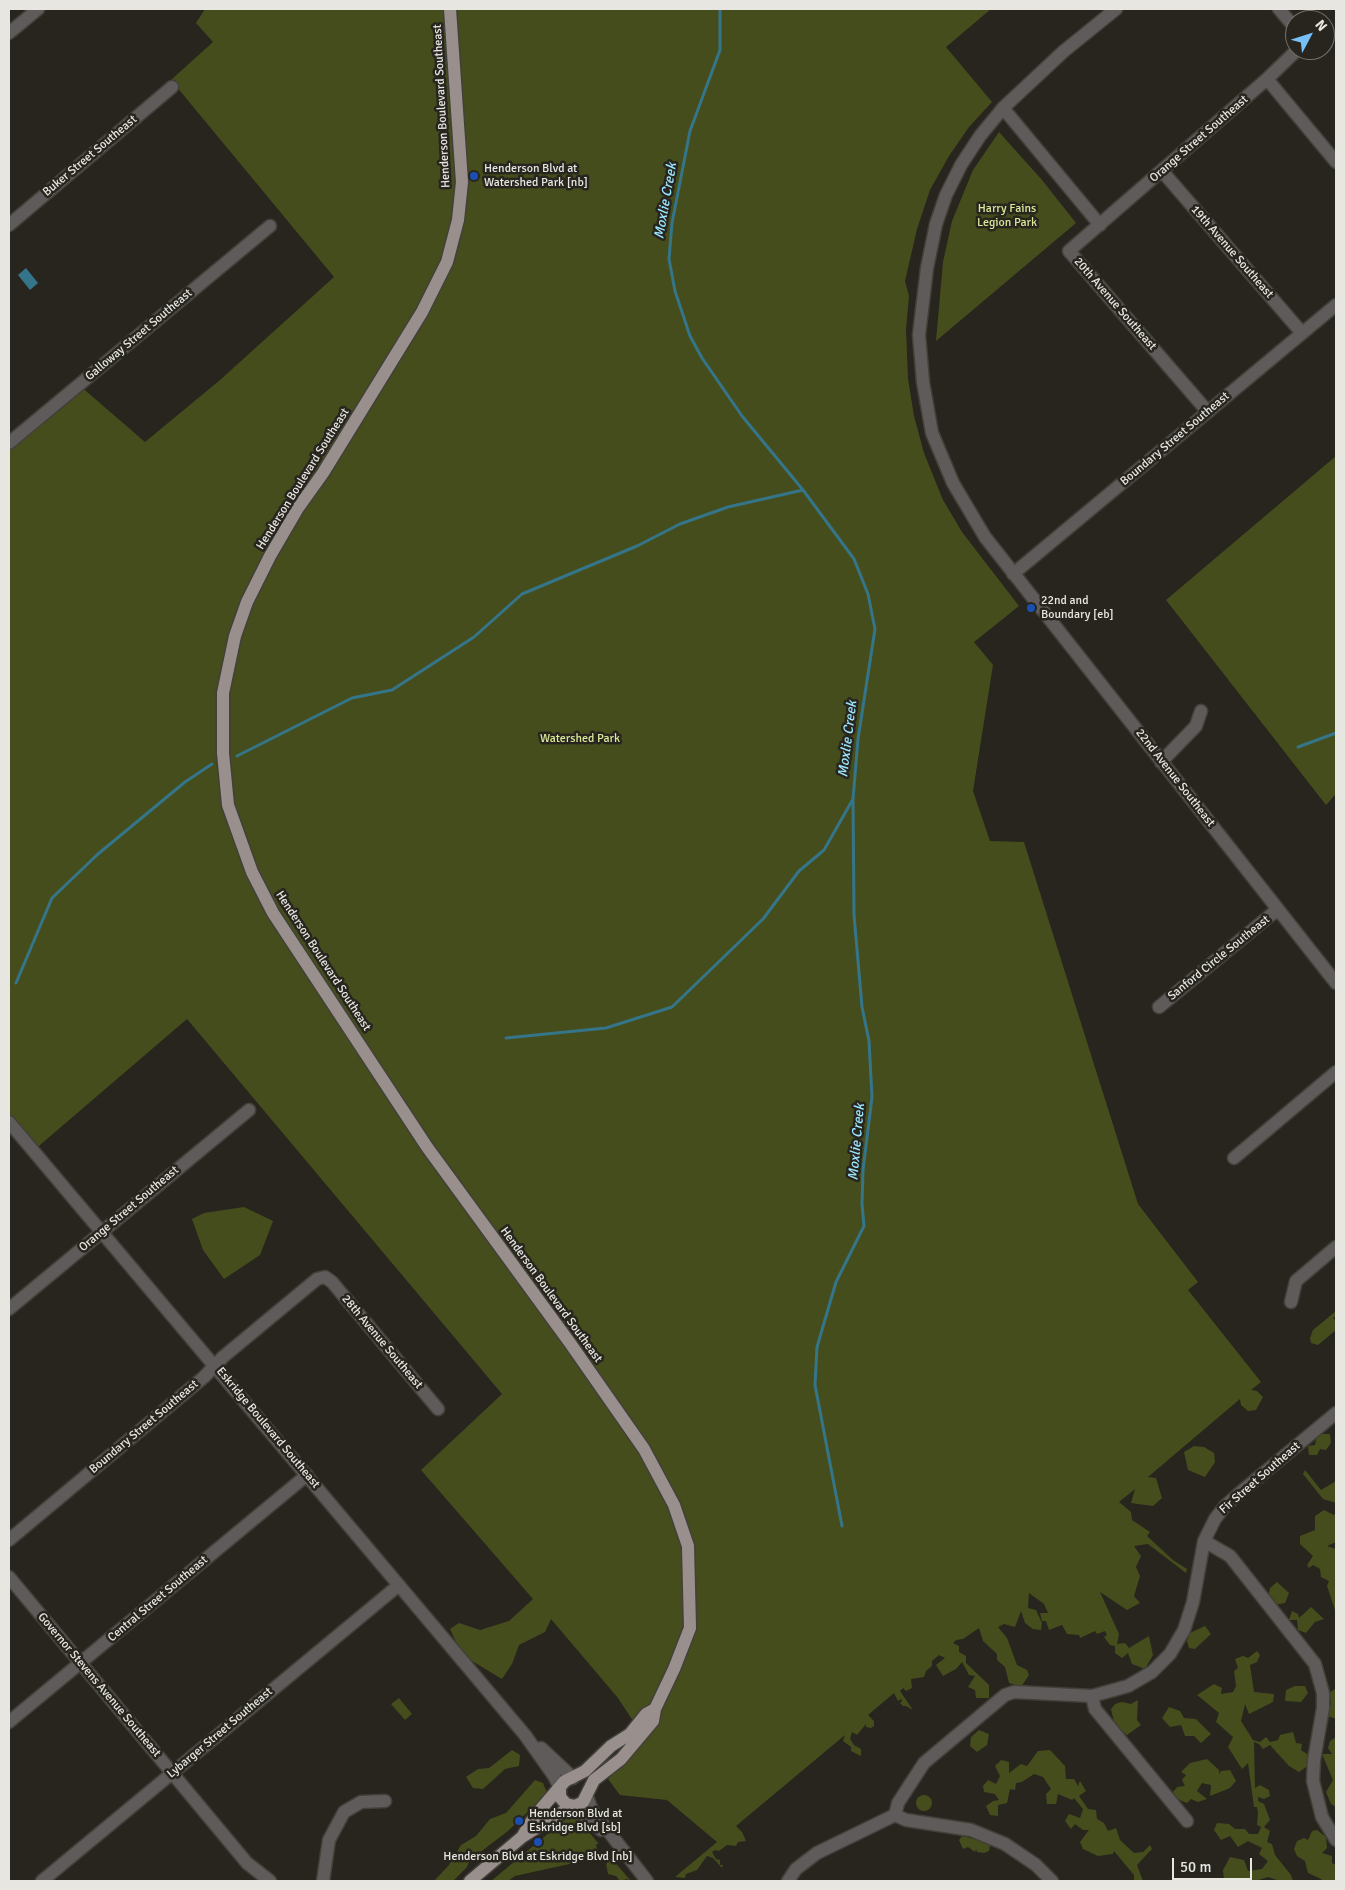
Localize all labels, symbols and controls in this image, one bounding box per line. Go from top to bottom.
north arrow [1285,10,1335,60]
text: N [1311,16,1331,35]
street label: Henderson Boulevard Southeast [431,24,453,188]
street label: Orange Street Southeast [1147,92,1251,186]
street label: Buker Street Southeast [40,112,140,200]
place label: Henderson Blvd at Watershed Park [nb] [484,162,588,190]
water label: Moxlie Creek [651,162,681,240]
marker: Henderson Blvd at Watershed Park [nb] [468,170,480,182]
park label: Harry Fains Legion Park [977,202,1037,230]
street label: 19th Avenue Southeast [1188,203,1276,301]
street label: 20th Avenue Southeast [1071,255,1159,353]
street label: Galloway Street Southeast [83,286,195,384]
street label: Boundary Street Southeast [1118,389,1232,489]
street label: Henderson Boulevard Southeast [253,406,353,552]
place label: 22nd and Boundary [eb] [1041,594,1114,622]
marker: 22nd and Boundary [eb] [1025,602,1037,614]
water label: Moxlie Creek [835,700,861,778]
street label: 22nd Avenue Southeast [1132,726,1218,830]
park label: Watershed Park [540,732,620,746]
street label: Henderson Boulevard Southeast [272,888,374,1034]
street label: Sanford Circle Southeast [1165,912,1273,1004]
water label: Moxlie Creek [845,1103,869,1181]
street label: Orange Street Southeast [76,1163,182,1255]
street label: Henderson Boulevard Southeast [497,1224,605,1366]
street label: 28th Avenue Southeast [338,1292,426,1392]
street label: Eskridge Boulevard Southeast [213,1365,323,1491]
street label: Boundary Street Southeast [87,1377,201,1477]
street label: Fir Street Southeast [1217,1439,1303,1517]
street label: Central Street Southeast [105,1553,211,1645]
street label: Governor Stevens Avenue Southeast [34,1610,164,1760]
street label: Lybarger Street Southeast [164,1685,276,1781]
place label: Henderson Blvd at Eskridge Blvd [sb] [529,1807,622,1835]
marker: Henderson Blvd at Eskridge Blvd [sb] [513,1815,525,1827]
marker: Henderson Blvd at Eskridge Blvd [nb] [532,1836,544,1848]
scale bar [1175,1848,1255,1880]
place label: Henderson Blvd at Eskridge Blvd [nb] [443,1850,633,1864]
text: 50 m [1180,1858,1211,1876]

